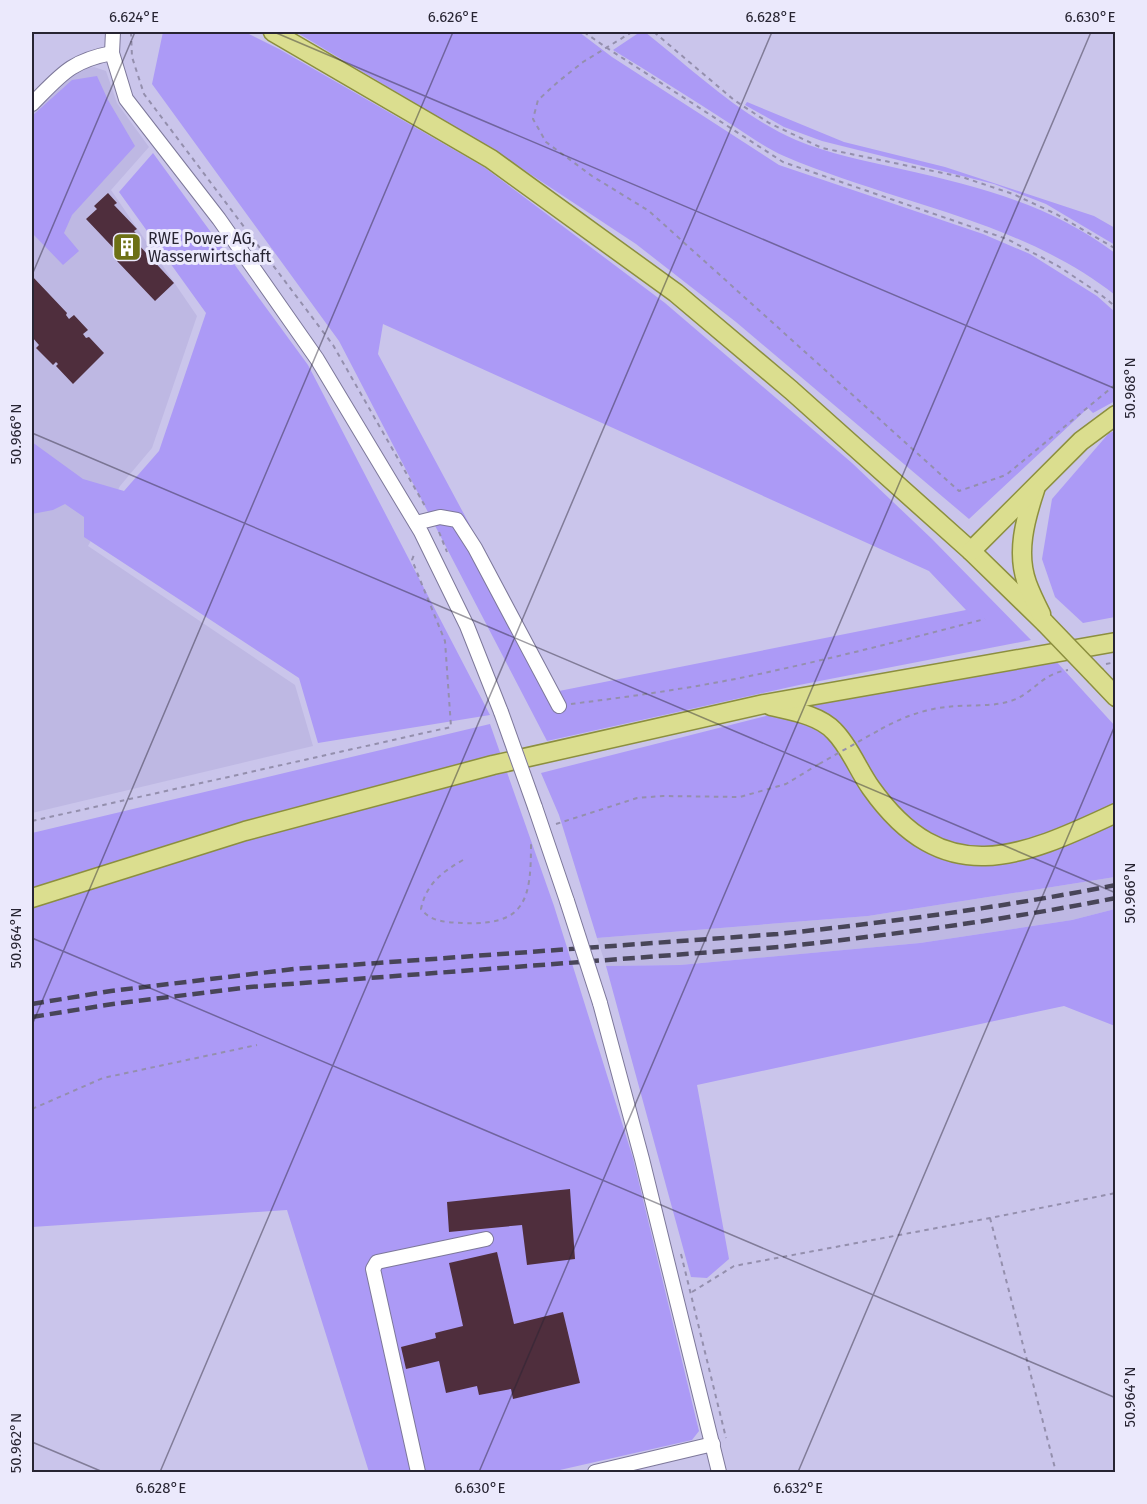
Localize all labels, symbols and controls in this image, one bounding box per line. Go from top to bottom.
text: 6.624°E [109,8,159,26]
text: 6.626°E [428,8,478,26]
text: 6.628°E [746,8,796,26]
text: 6.630°E [1064,8,1116,26]
place label: RWE Power AG, Wasserwirtschaft [148,229,271,266]
building icon: RWE Power AG, Wasserwirtschaft [111,231,143,263]
text: 50.968°N [1121,357,1139,419]
text: 50.966°N [7,404,25,464]
text: 50.966°N [1121,863,1139,923]
text: 50.964°N [7,907,25,969]
text: 50.964°N [1121,1366,1139,1428]
text: 50.962°N [7,1413,25,1473]
text: 6.628°E [136,1479,186,1497]
text: 6.630°E [454,1479,506,1497]
text: 6.632°E [773,1479,823,1497]

